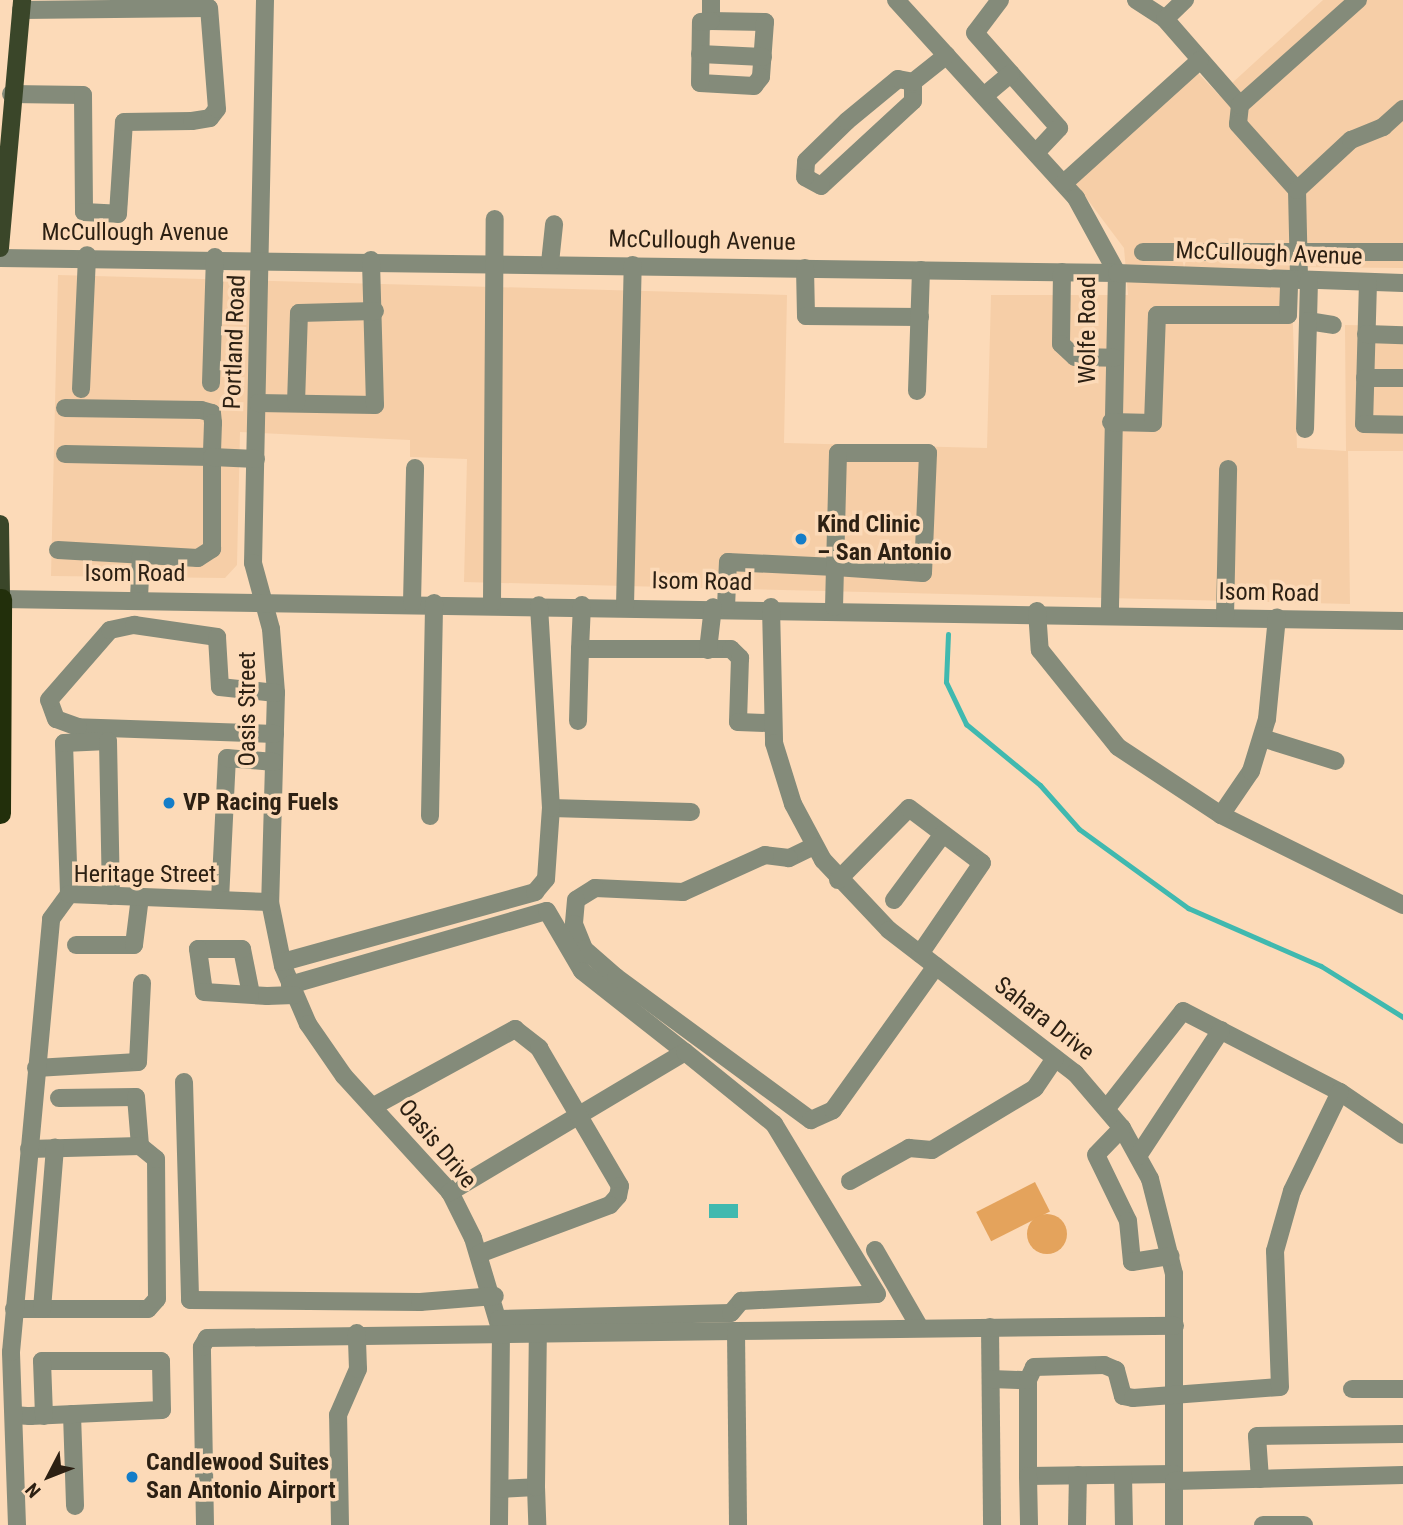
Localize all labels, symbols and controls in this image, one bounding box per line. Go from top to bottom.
street label: McCullough Avenue [41,219,229,247]
street label: McCullough Avenue [608,225,796,257]
street label: McCullough Avenue [1175,236,1363,272]
street label: Portland Road [218,274,252,410]
street label: Wolfe Road [1074,276,1102,384]
place label: Kind Clinic – San Antonio [817,511,952,567]
marker: Kind Clinic – San Antonio [791,529,811,549]
street label: Isom Road [85,560,185,588]
street label: Isom Road [651,567,753,597]
street label: Isom Road [1218,578,1320,608]
street label: Oasis Street [234,651,262,767]
place label: VP Racing Fuels [183,789,339,817]
marker: VP Racing Fuels [161,795,177,811]
street label: Heritage Street [74,861,216,889]
street label: Sahara Drive [988,971,1100,1067]
street label: Oasis Drive [392,1094,482,1194]
north arrow [14,1441,84,1511]
place label: Candlewood Suites San Antonio Airport [146,1449,336,1505]
marker: Candlewood Suites San Antonio Airport [124,1469,140,1485]
text: N [21,1478,45,1502]

